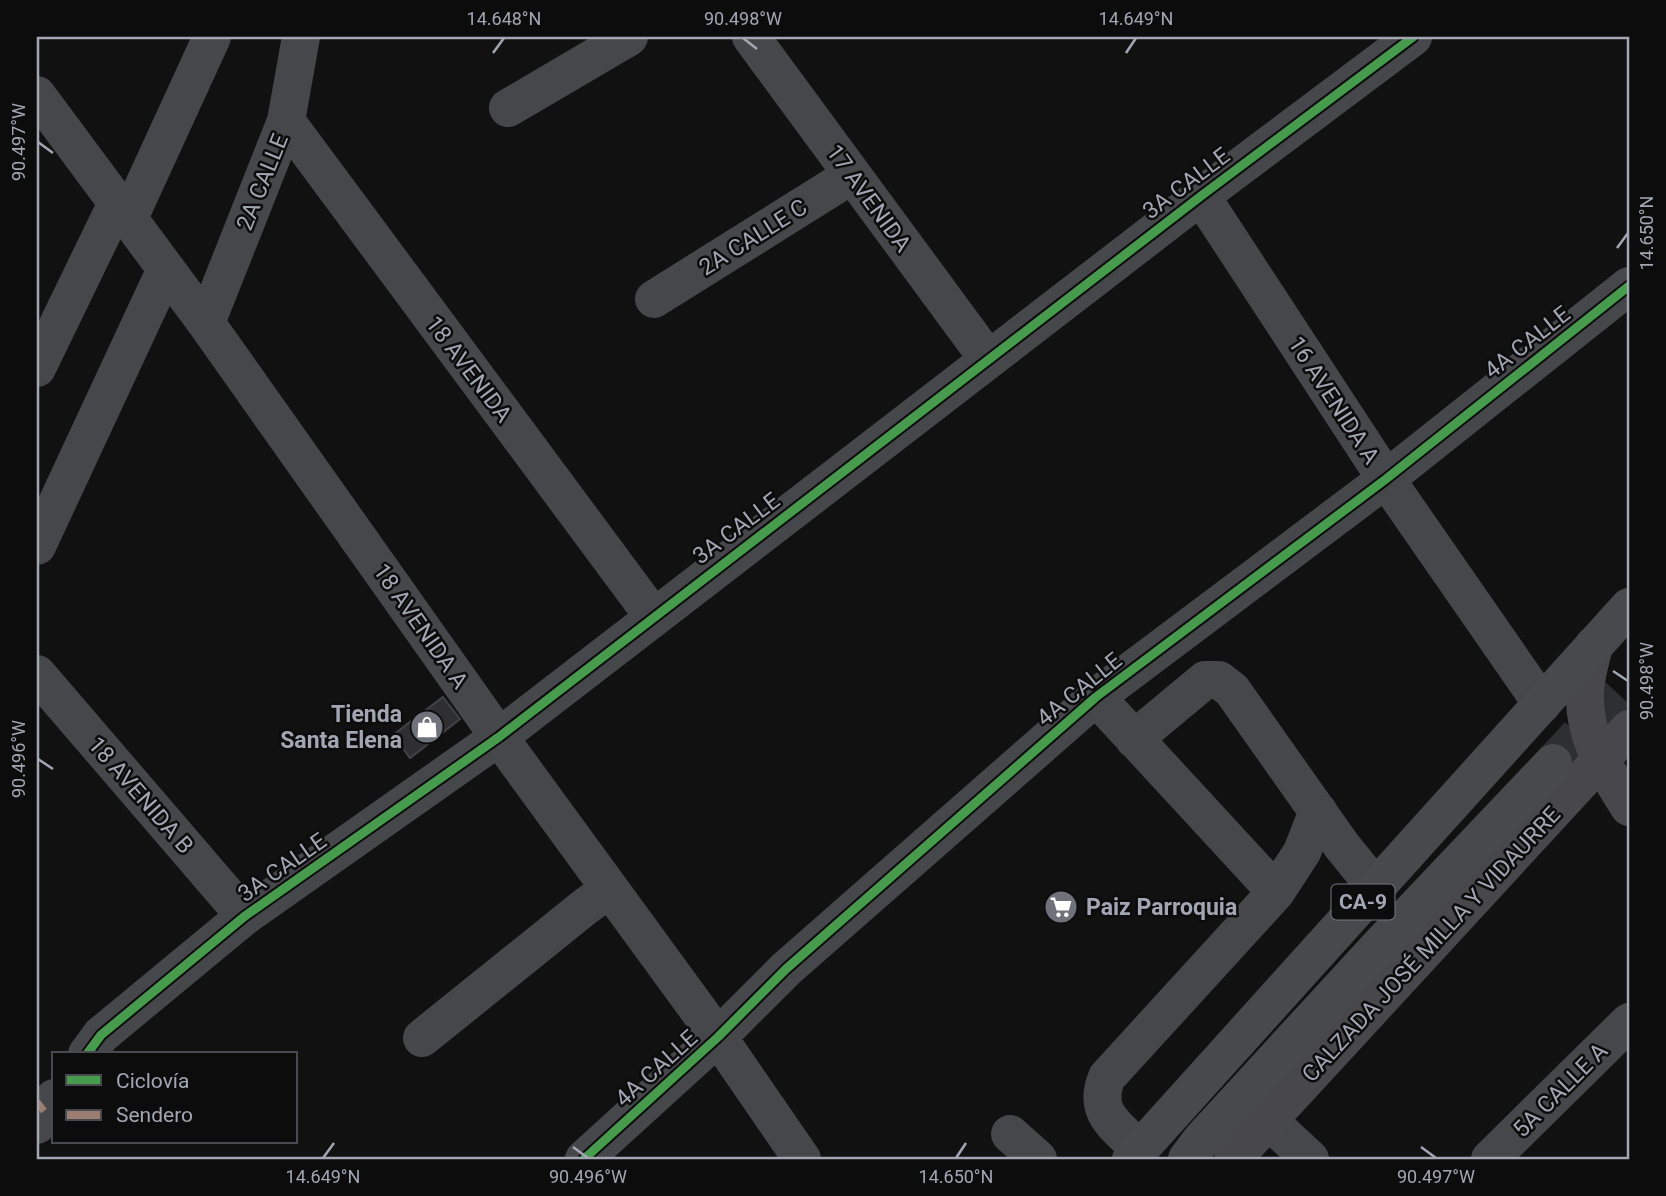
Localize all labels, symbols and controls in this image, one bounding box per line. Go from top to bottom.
text: 14.648°N [467,8,541,29]
text: 90.498°W [704,8,782,29]
text: 14.649°N [1099,8,1173,29]
text: 90.497°W [8,103,29,181]
street label: 2A CALLE [231,130,294,234]
street label: 17 AVENIDA [821,139,916,257]
street label: 3A CALLE [1138,142,1235,225]
street label: 2A CALLE C [694,194,812,281]
text: 14.650°N [1636,196,1657,270]
street label: 4A CALLE [1479,301,1576,384]
street label: 18 AVENIDA [420,311,517,428]
street label: 16 AVENIDA A [1282,331,1385,469]
street label: 3A CALLE [688,487,785,570]
street label: 18 AVENIDA A [368,559,474,694]
text: 90.498°W [1636,642,1657,720]
street label: 4A CALLE [1031,647,1127,732]
place label: Tienda Santa Elena [280,701,402,754]
shop icon: Tienda Santa Elena [408,708,446,746]
text: 90.496°W [8,720,29,798]
street label: 18 AVENIDA B [83,731,199,859]
street label: CALZADA JOSÉ MILLA Y VIDAURRE [1296,801,1566,1087]
street label: 3A CALLE [233,827,332,908]
road number: CA-9 [1332,884,1394,920]
supermarket icon: Paiz Parroquia [1042,888,1080,926]
place label: Paiz Parroquia [1086,894,1237,921]
street label: 4A CALLE [610,1024,703,1112]
street label: 5A CALLE A [1508,1038,1613,1143]
legend [52,1052,298,1144]
text: Ciclovía [116,1069,190,1093]
text: Sendero [116,1103,193,1127]
text: 14.649°N [286,1166,360,1187]
text: 90.496°W [549,1166,627,1187]
text: 14.650°N [919,1166,993,1187]
text: 90.497°W [1397,1166,1475,1187]

